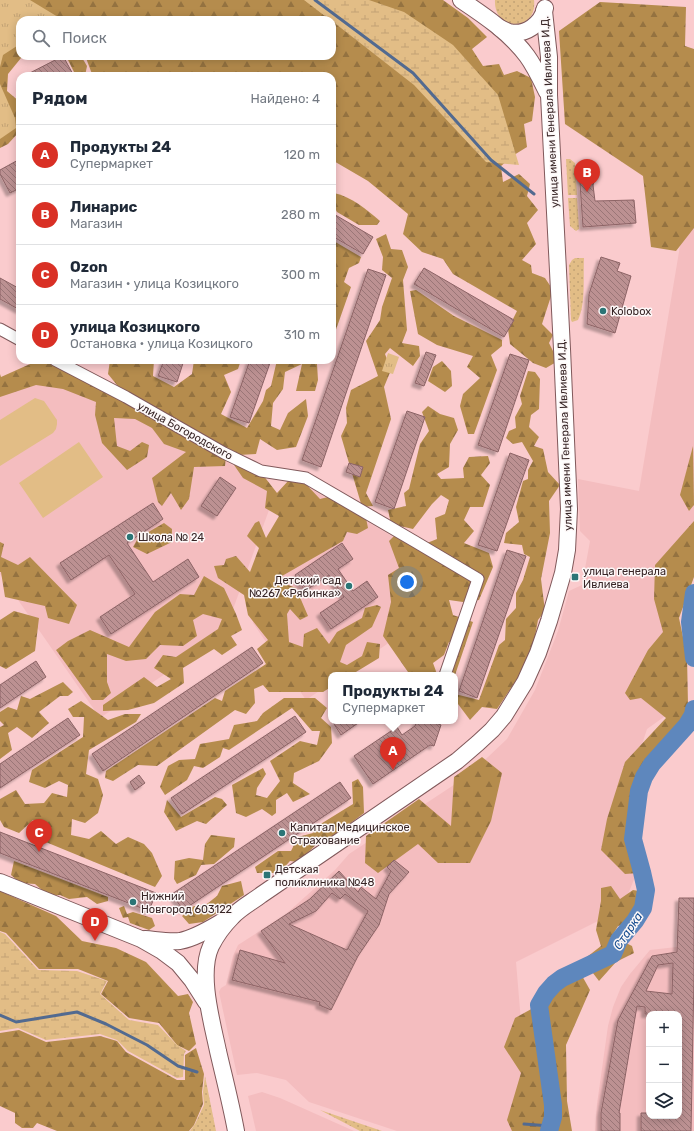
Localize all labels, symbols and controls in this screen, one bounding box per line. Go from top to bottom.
search box [16,16,336,60]
street label: улица имени Генерала Ивлиева И.Д. [538,16,562,208]
icon: search [30,27,52,49]
text: Поиск [62,29,107,47]
text: Рядом [32,88,88,108]
text: Найдено: 4 [251,91,320,106]
text: Продукты 24 [70,138,171,156]
text: A [40,147,50,162]
text: 120 m [284,147,320,162]
text: Супермаркет [70,156,153,171]
pin: B [574,159,600,192]
text: Линарис [70,198,137,216]
text: B [40,207,50,222]
text: 280 m [281,207,320,222]
text: Магазин [70,216,123,231]
text: Ozon [70,258,108,276]
text: C [40,267,50,282]
text: 300 m [281,267,320,282]
text: Магазин · улица Козицкого [70,276,239,291]
place label: Kolobox [611,305,651,318]
marker: Kolobox [598,306,608,316]
text: улица Козицкого [70,318,200,336]
text: D [40,327,50,342]
text: 310 m [284,327,320,342]
text: Остановка · улица Козицкого [70,336,253,351]
street label: улица имени Генерала Ивлиева И.Д. [555,339,575,531]
street label: улица Богородского [135,399,235,463]
place label: Школа № 24 [138,531,204,544]
marker: Школа № 24 [125,532,135,542]
place label: улица генерала Ивлиева [583,565,666,591]
your location [397,572,417,592]
marker: улица генерала Ивлиева [570,572,580,582]
place label: Детский сад №267 «Рябинка» [249,574,341,600]
marker: Детский сад №267 «Рябинка» [344,581,354,591]
popup [328,672,458,724]
text: Продукты 24 [342,682,444,700]
text: Супермаркет [342,700,425,715]
pin: A [380,737,406,770]
pin: C [26,819,52,852]
place label: Капитал Медицинское Страхование [290,821,410,847]
marker: Капитал Медицинское Страхование [277,828,287,838]
place label: Детская поликлиника №48 [275,863,374,889]
marker: Детская поликлиника №48 [262,870,272,880]
place label: Нижний Новгород 603122 [141,890,232,916]
marker: Нижний Новгород 603122 [128,897,138,907]
pin: D [82,908,108,941]
water label: Старка [611,910,645,952]
map controls [646,1011,682,1119]
button: + [646,1011,682,1047]
button: − [646,1047,682,1083]
button: layers [646,1083,682,1119]

